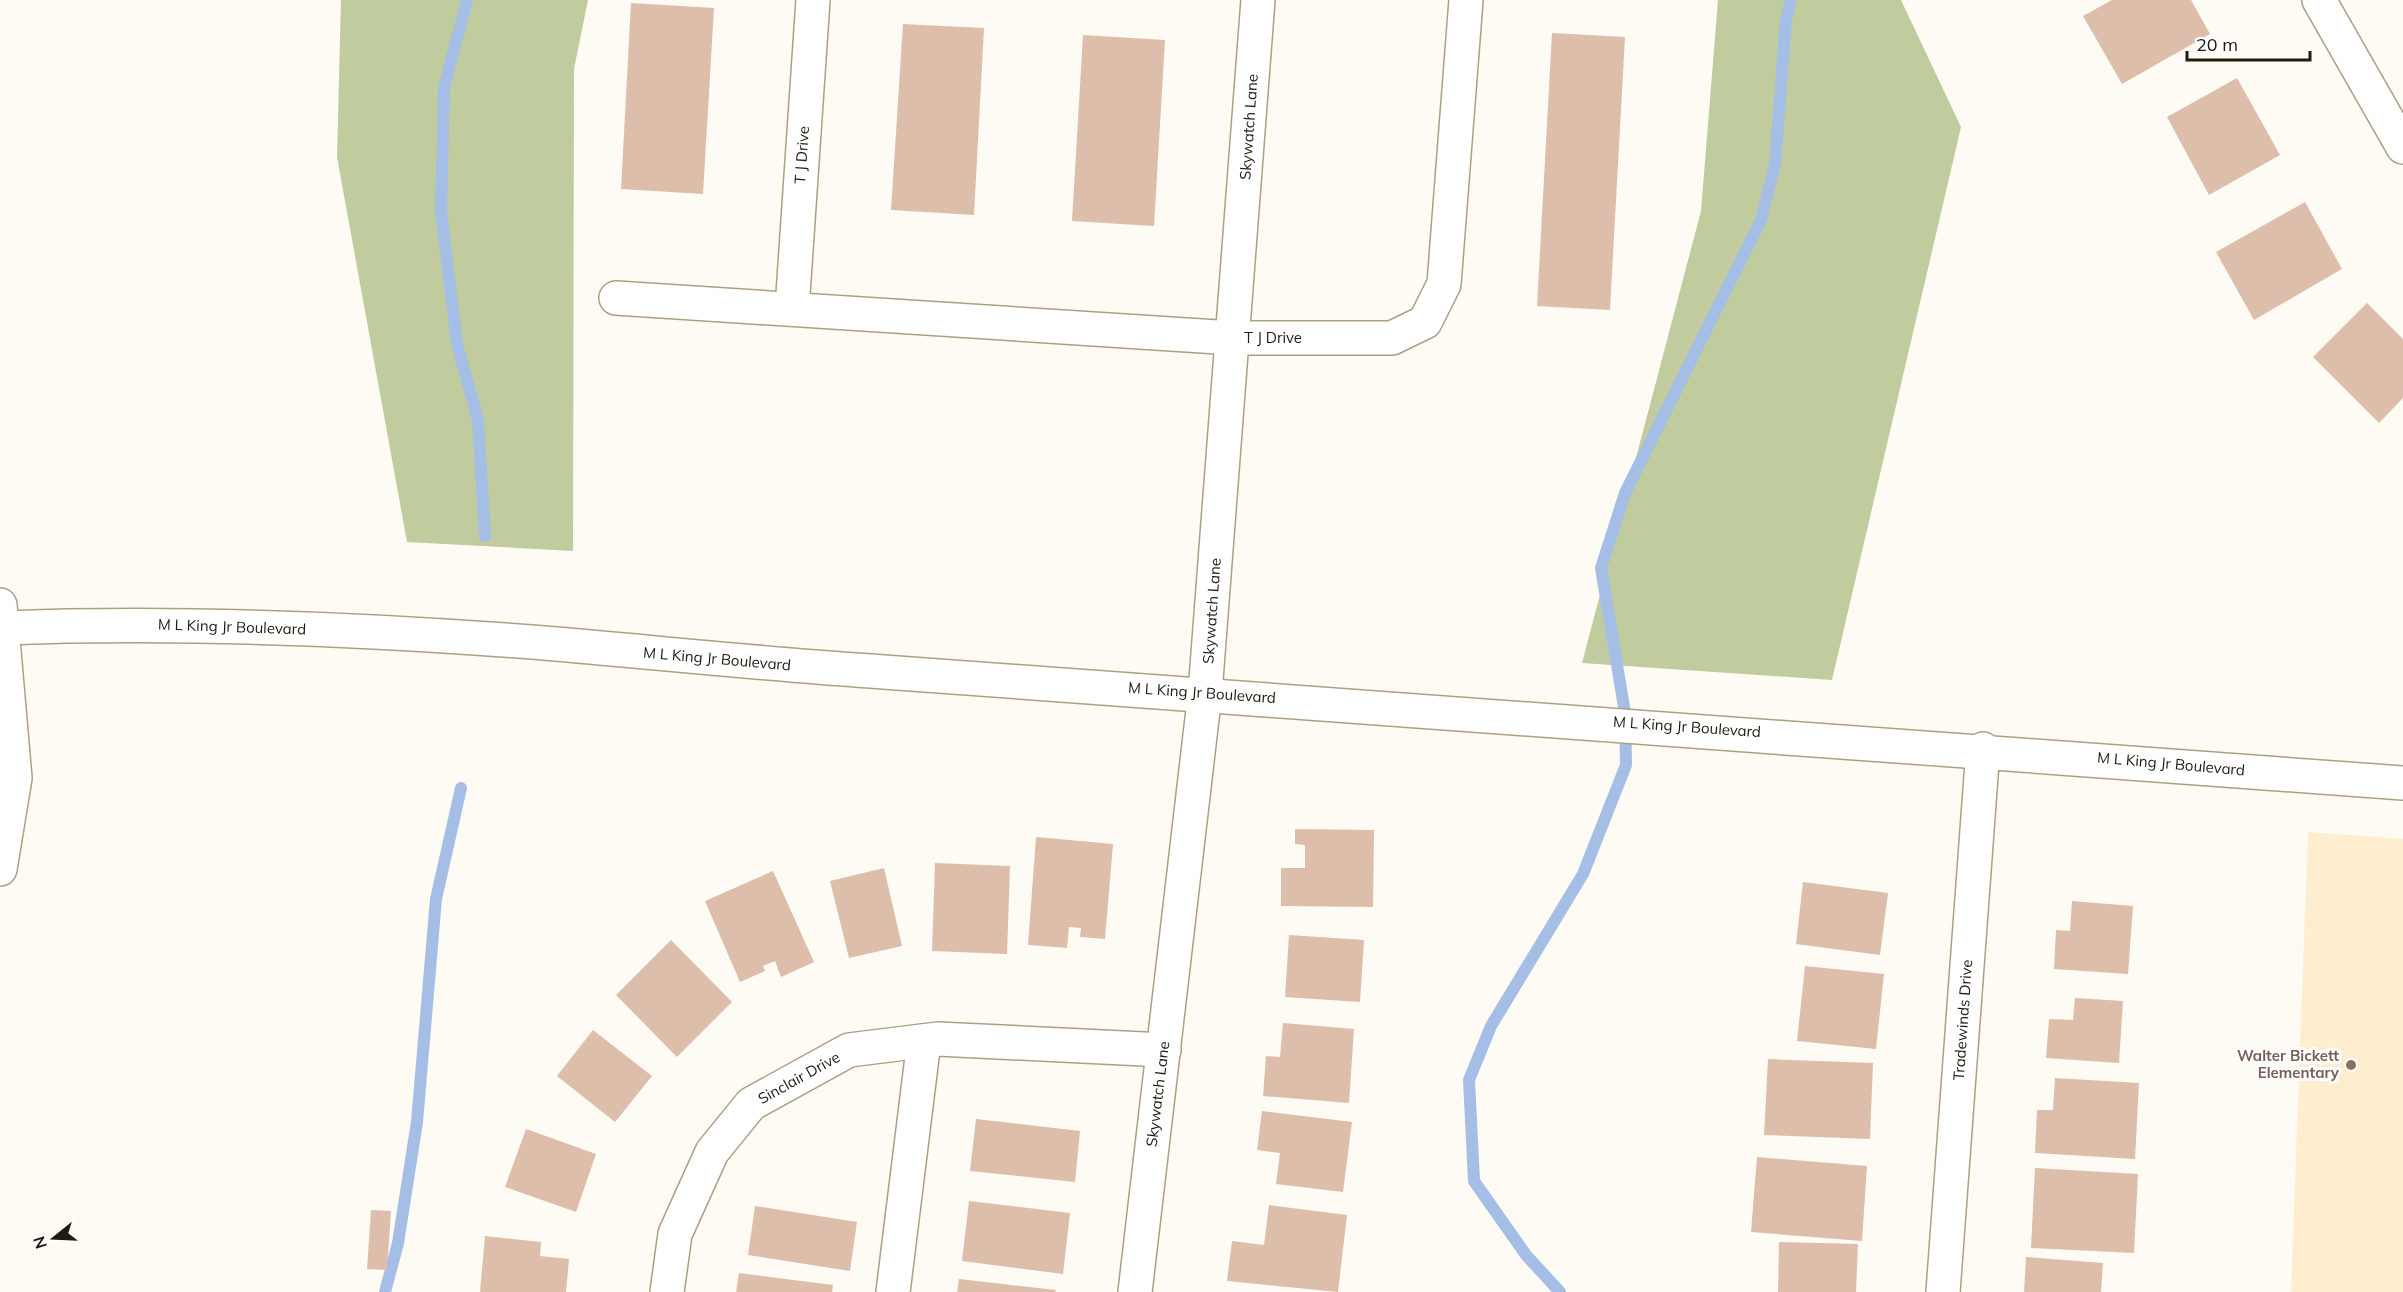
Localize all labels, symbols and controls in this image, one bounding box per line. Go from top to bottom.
scale bar [2187,24,2310,62]
text: 20 m [2196,33,2238,56]
street label: Skywatch Lane [1235,73,1262,181]
street label: T J Drive [790,125,813,185]
street label: T J Drive [1244,328,1302,347]
street label: Skywatch Lane [1198,557,1225,665]
street label: M L King Jr Boulevard [158,614,306,639]
street label: M L King Jr Boulevard [642,643,792,674]
street label: M L King Jr Boulevard [1127,678,1277,707]
street label: M L King Jr Boulevard [1612,712,1762,741]
street label: M L King Jr Boulevard [2096,748,2246,779]
street label: Tradewinds Drive [1949,959,1976,1081]
street label: Skywatch Lane [1142,1040,1173,1148]
place label: Walter Bickett Elementary [2237,1046,2340,1082]
street label: Sinclair Drive [754,1047,843,1108]
marker: Walter Bickett Elementary [2344,1058,2358,1072]
north arrow [24,1208,84,1268]
text: N [28,1234,51,1251]

